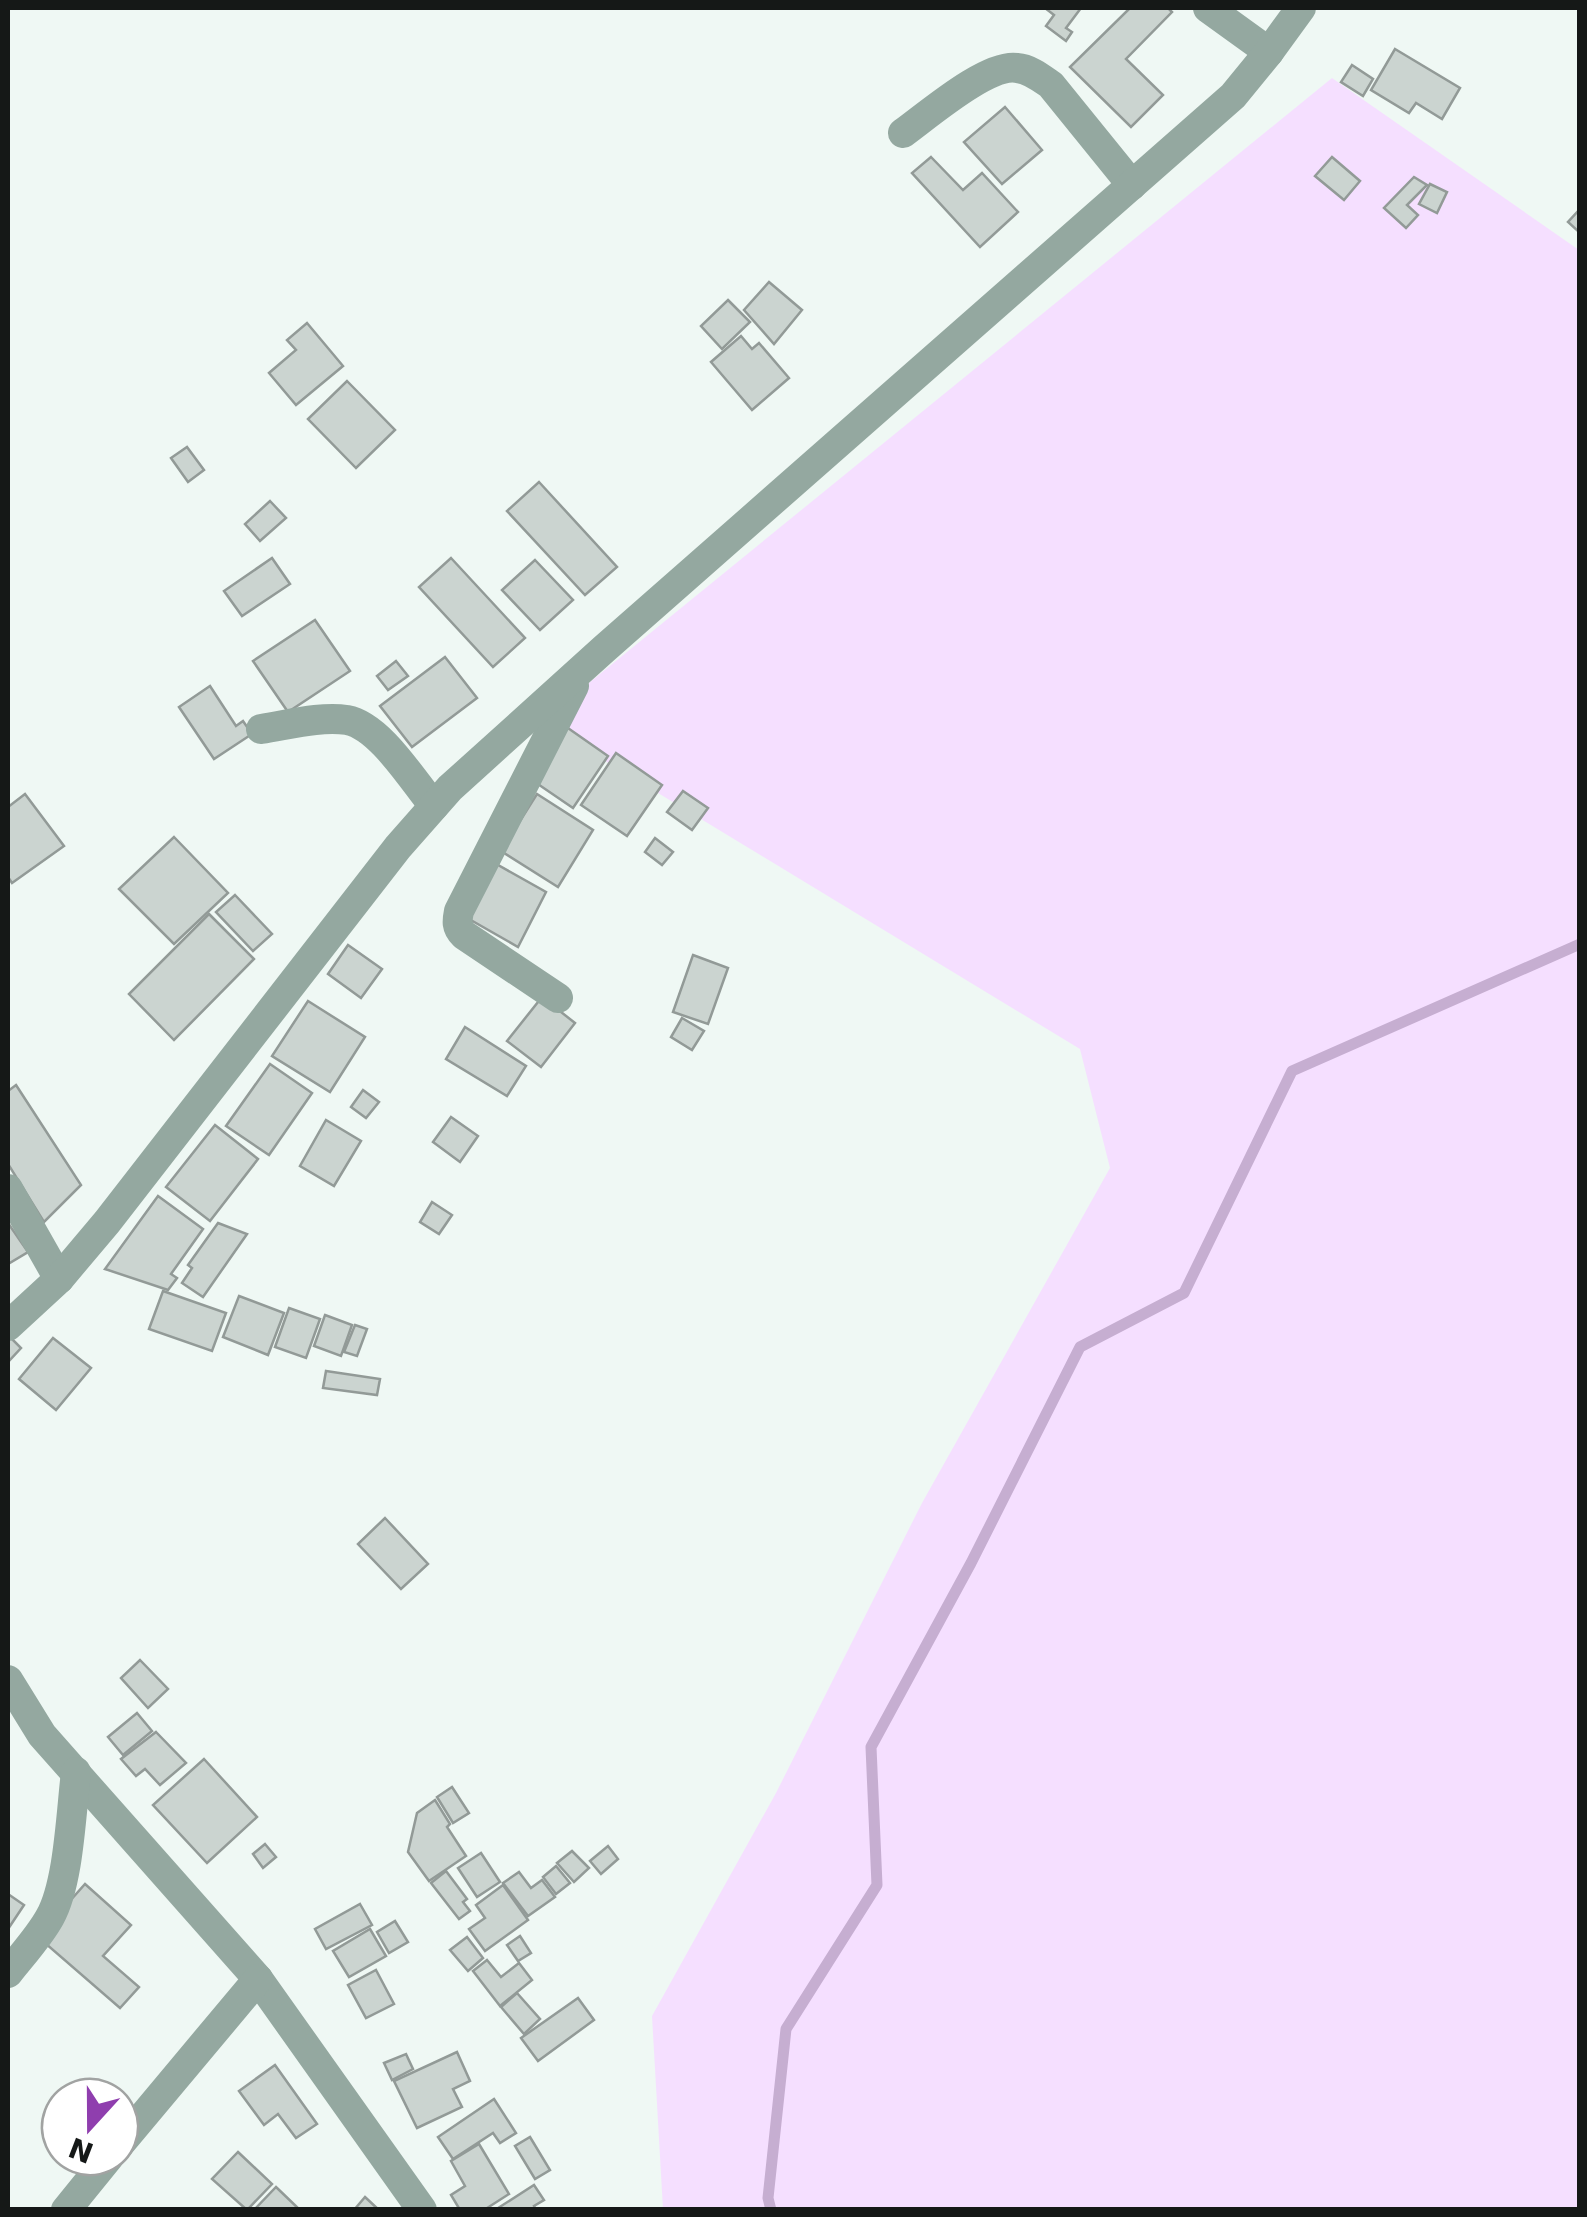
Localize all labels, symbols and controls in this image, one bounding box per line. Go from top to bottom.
north arrow [40,2077,140,2177]
text: N [64,2130,98,2169]

